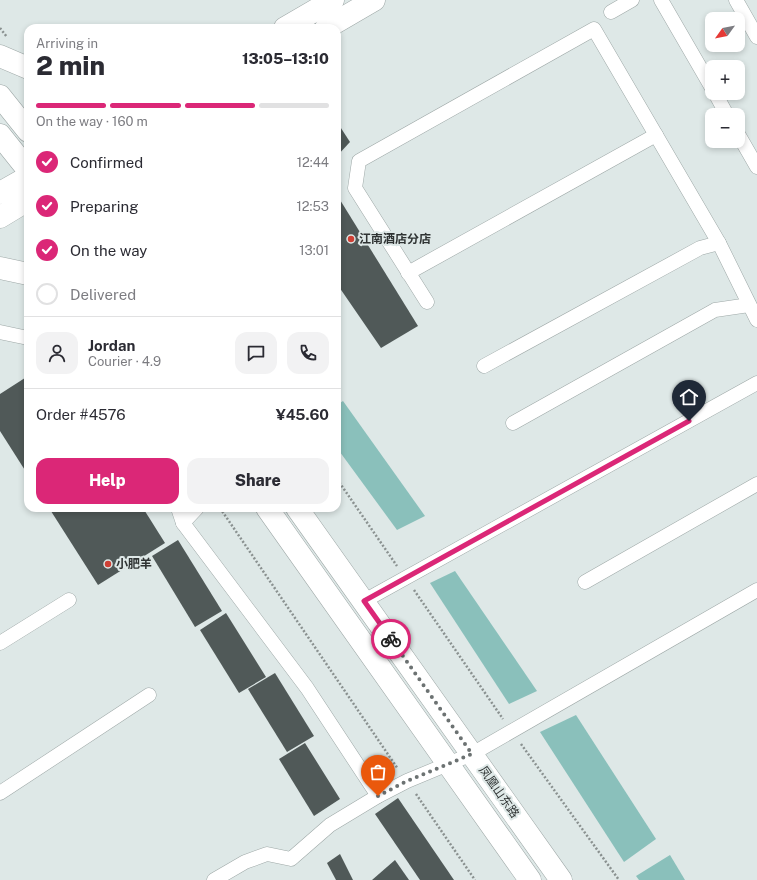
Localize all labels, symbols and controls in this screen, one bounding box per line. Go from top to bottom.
north arrow [705,12,745,52]
map controls [705,12,745,148]
text: Arriving in [36,36,98,51]
text: 2 min [36,50,105,81]
text: 13:05–13:10 [242,50,329,67]
button: + [705,60,745,100]
button: − [705,108,745,148]
text: On the way · 160 m [36,114,148,129]
icon: check [36,151,58,173]
text: Confirmed [70,154,143,171]
text: 12:44 [297,155,329,170]
icon: check [36,195,58,217]
text: Preparing [70,198,139,215]
text: 12:53 [297,199,329,214]
place label: 江南酒店分店 [359,232,431,246]
marker: 江南酒店分店 [346,234,356,244]
icon: check [36,239,58,261]
text: On the way [70,242,147,259]
text: 13:01 [299,243,329,258]
text: Delivered [70,286,136,303]
button: person [36,332,78,374]
button: chat [235,332,277,374]
button: phone [287,332,329,374]
text: Jordan [88,337,135,354]
text: Courier · 4.9 [88,354,161,369]
pin [672,380,706,421]
icon: home [678,386,700,408]
text: Order #4576 [36,406,126,423]
text: ¥45.60 [276,406,329,423]
button: Help [36,458,179,504]
button: Share [187,458,329,504]
place label: 小肥羊 [116,557,152,571]
marker: 小肥羊 [103,559,113,569]
courier [371,619,411,659]
icon: bike [380,628,402,650]
pin [361,755,395,796]
icon: bag [367,761,389,783]
street label: 凤凰山东路 [476,763,522,821]

